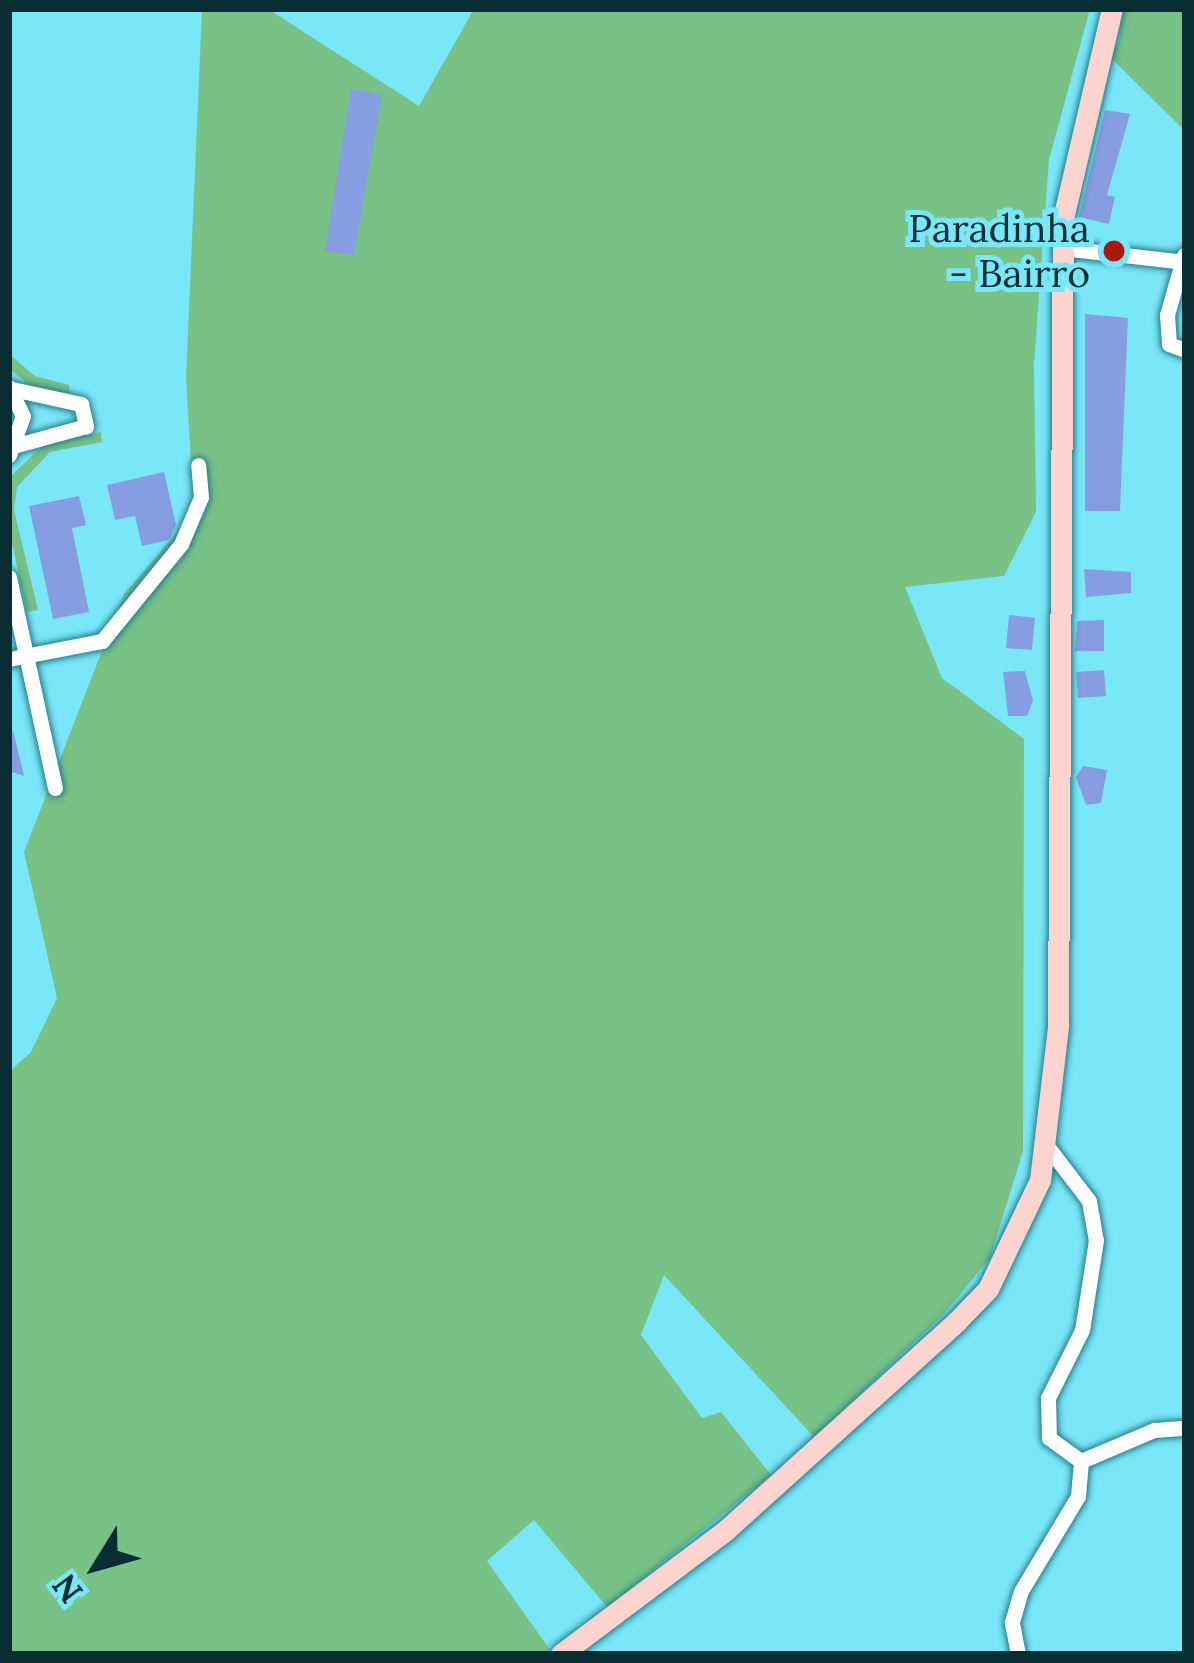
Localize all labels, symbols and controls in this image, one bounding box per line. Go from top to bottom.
place label: Paradinha - Bairro [908,206,1090,297]
marker: Paradinha - Bairro [1101,238,1127,264]
north arrow [36,1507,156,1627]
text: N [43,1566,92,1611]

